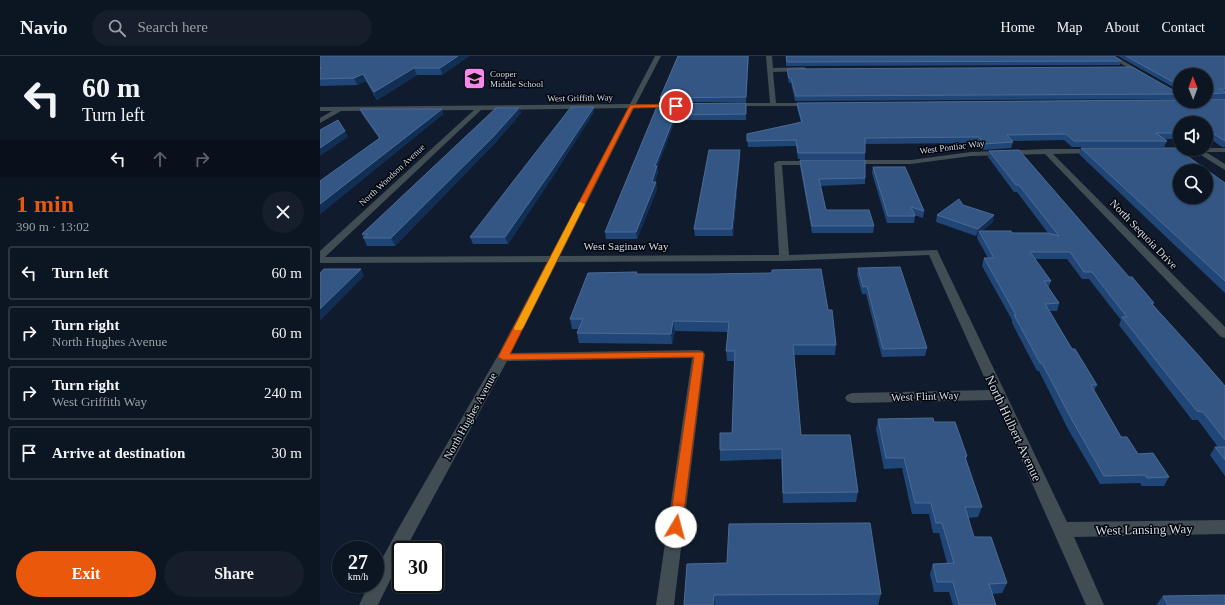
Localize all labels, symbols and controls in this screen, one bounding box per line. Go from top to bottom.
search box [92,10,372,46]
text: Navio [20,17,68,38]
icon: search [106,17,128,39]
text: Search here [138,19,208,35]
text: Home [1001,20,1035,35]
text: Map [1057,20,1082,35]
text: About [1104,20,1139,35]
text: Contact [1161,20,1205,35]
school or university icon: Cooper Middle School [462,66,488,92]
north arrow [1173,68,1213,108]
map controls [1173,68,1213,204]
place label: Cooper Middle School [490,69,544,89]
icon: left [16,72,68,124]
text: 60 m [82,72,140,103]
pin [659,89,693,123]
street label: West Griffith Way [547,92,613,104]
icon: arrive [665,95,687,117]
text: Turn left [82,105,145,125]
button: sound [1173,116,1213,156]
street label: West Pontiac Way [919,138,986,156]
street label: North Woodson Avenue [357,142,427,208]
icon: left [107,148,129,170]
icon: ahead [149,148,171,170]
icon: right [191,148,213,170]
button: search [1173,164,1213,204]
text: 1 min [16,191,74,217]
button: close [262,191,304,233]
street label: North Sequoia Drive [1108,197,1180,271]
text: 390 m · 13:02 [16,219,89,234]
street label: West Saginaw Way [584,240,669,252]
icon: left [18,262,40,284]
text: Turn left [52,265,109,281]
text: 60 m [272,265,302,281]
text: Turn right [52,317,119,333]
icon: right [18,322,40,344]
text: 60 m [272,325,302,341]
text: North Hughes Avenue [52,334,167,349]
street label: North Hughes Avenue [441,370,499,462]
street label: North Hulbert Avenue [982,373,1045,484]
text: Turn right [52,377,119,393]
icon: right [18,382,40,404]
text: 240 m [264,385,302,401]
street label: West Flint Way [891,389,960,403]
text: West Griffith Way [52,394,147,409]
icon: arrive [18,442,40,464]
text: Arrive at destination [52,445,185,461]
text: 30 m [272,445,302,461]
position arrow [655,506,697,548]
street label: West Lansing Way [1095,521,1193,538]
speed limit sign: 30 [392,541,444,593]
button: Exit [16,551,156,597]
button: Share [164,551,304,597]
text: 27 [348,551,368,573]
text: km/h [348,571,368,582]

